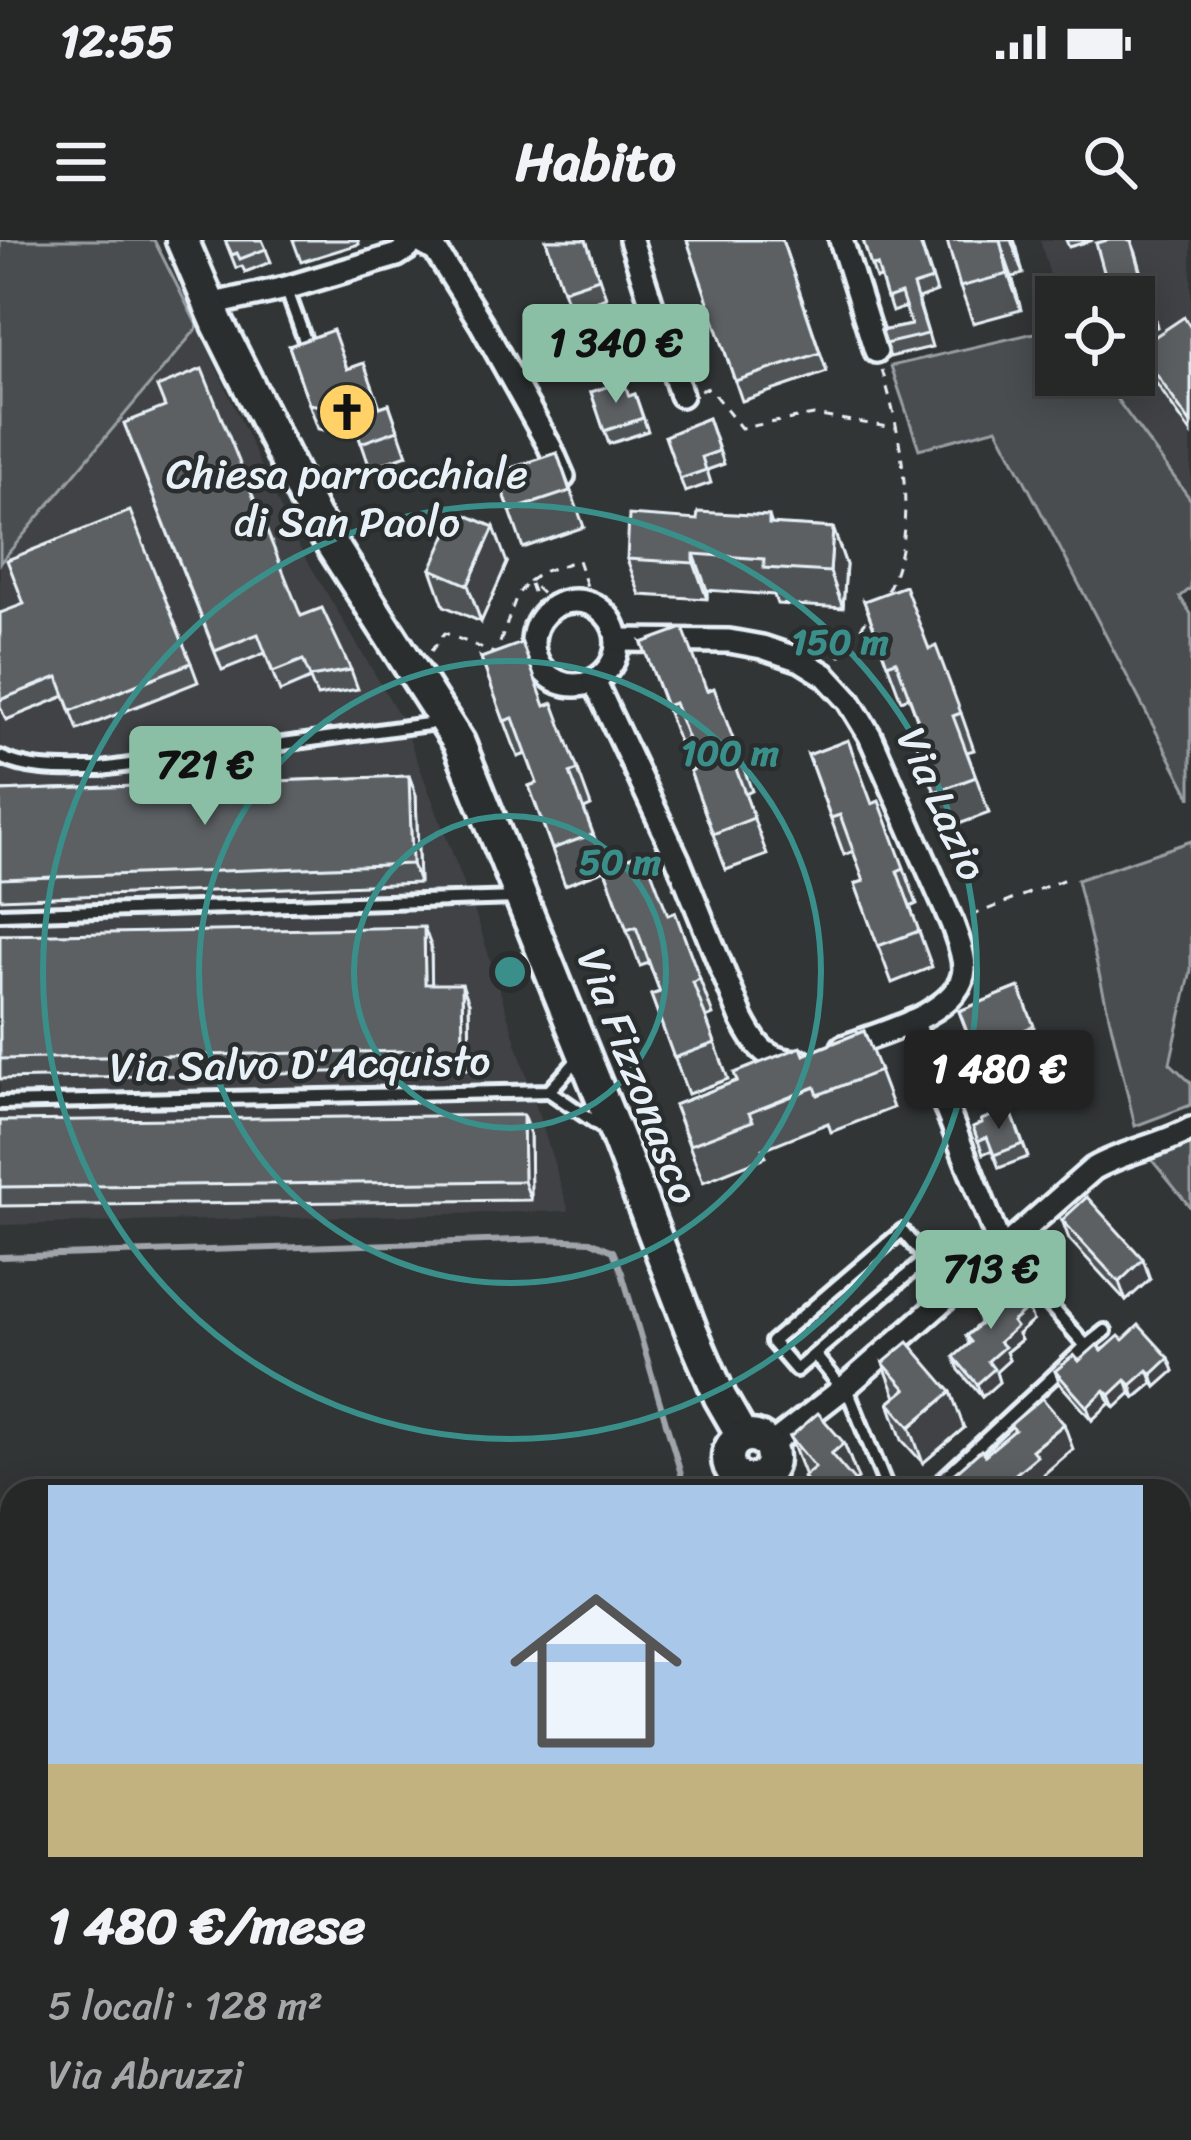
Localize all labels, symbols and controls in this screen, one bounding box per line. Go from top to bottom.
text: 12:55 [60,2,174,82]
text: Habito [515,114,676,210]
icon: menu [48,129,114,195]
icon: search [1077,129,1143,195]
map controls [1035,276,1155,396]
button: locate [1035,276,1155,396]
pin: 1 340 € [505,304,727,406]
text: 1 340 € [549,308,683,377]
church icon: Chiesa parrocchiale di San Paolo [316,381,378,443]
place label: Chiesa parrocchiale di San Paolo [166,437,528,559]
text: 150 m [791,610,889,674]
street label: Via Lazio [875,715,1009,893]
text: 100 m [681,721,779,785]
pin: 721 € [121,726,289,828]
text: 721 € [156,730,254,799]
text: 50 m [579,830,661,894]
street label: Via Fizzonasco [555,937,721,1215]
centre of rings [489,951,531,993]
street label: Via Salvo D'Acquisto [109,1024,491,1104]
pin: 1 480 € [888,1030,1110,1132]
text: 1 480 € [931,1034,1067,1103]
pin: 713 € [907,1230,1075,1332]
text: 713 € [943,1234,1039,1303]
icon: home [488,1563,704,1779]
text: 1 480 €/mese [48,1881,365,1971]
text: 5 locali · 128 m² [48,1971,323,2040]
text: Via Abruzzi [48,2040,243,2109]

